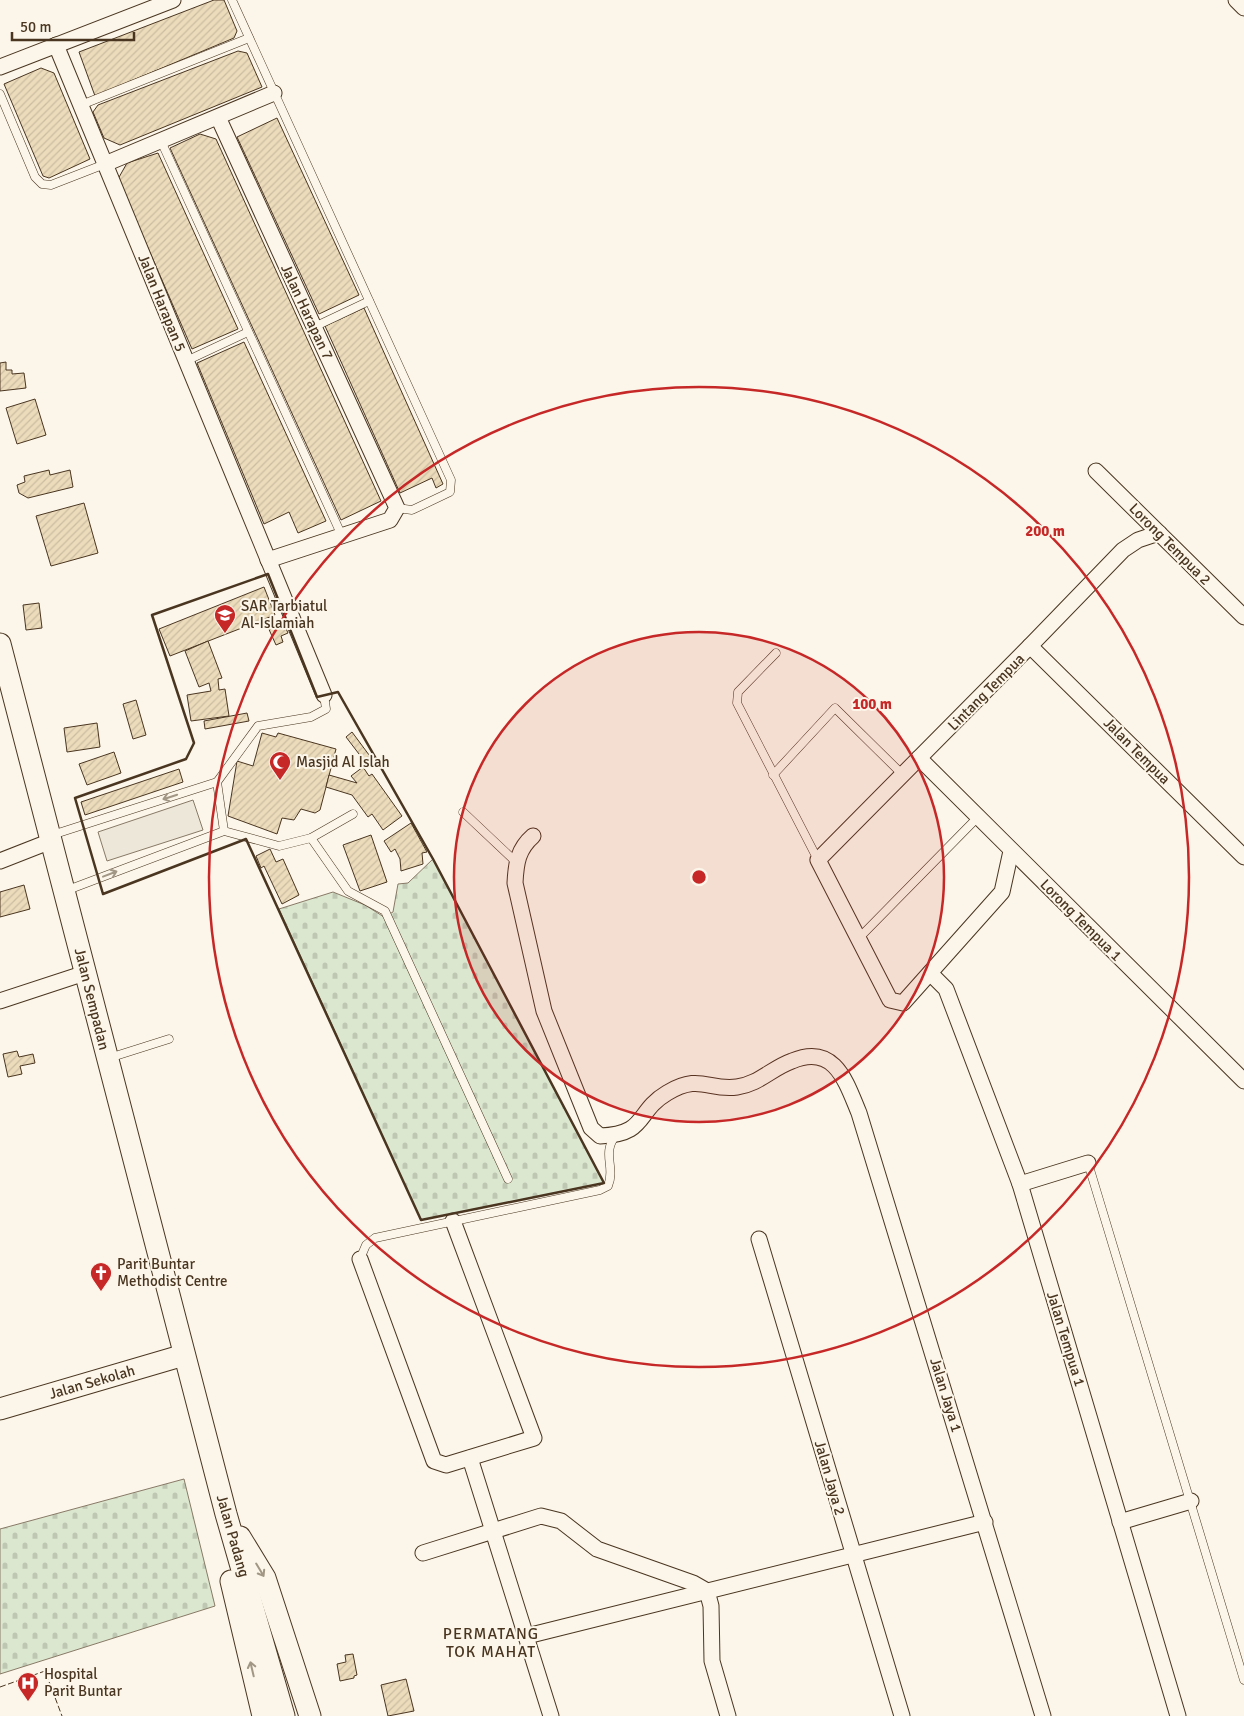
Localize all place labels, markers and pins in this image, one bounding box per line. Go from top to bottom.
place label: SAR Tarbiatul Al-Islamiah [241,597,328,632]
school or university icon: SAR Tarbiatul Al-Islamiah [213,603,237,634]
mosque icon: Masjid Al Islah [268,750,292,781]
place label: Masjid Al Islah [296,753,390,771]
centre of rings [690,868,708,886]
place label: Parit Buntar Methodist Centre [117,1255,228,1290]
church icon: Parit Buntar Methodist Centre [89,1261,113,1292]
place label: Hospital Parit Buntar [44,1665,122,1700]
hospital icon: Hospital Parit Buntar [16,1671,40,1702]

